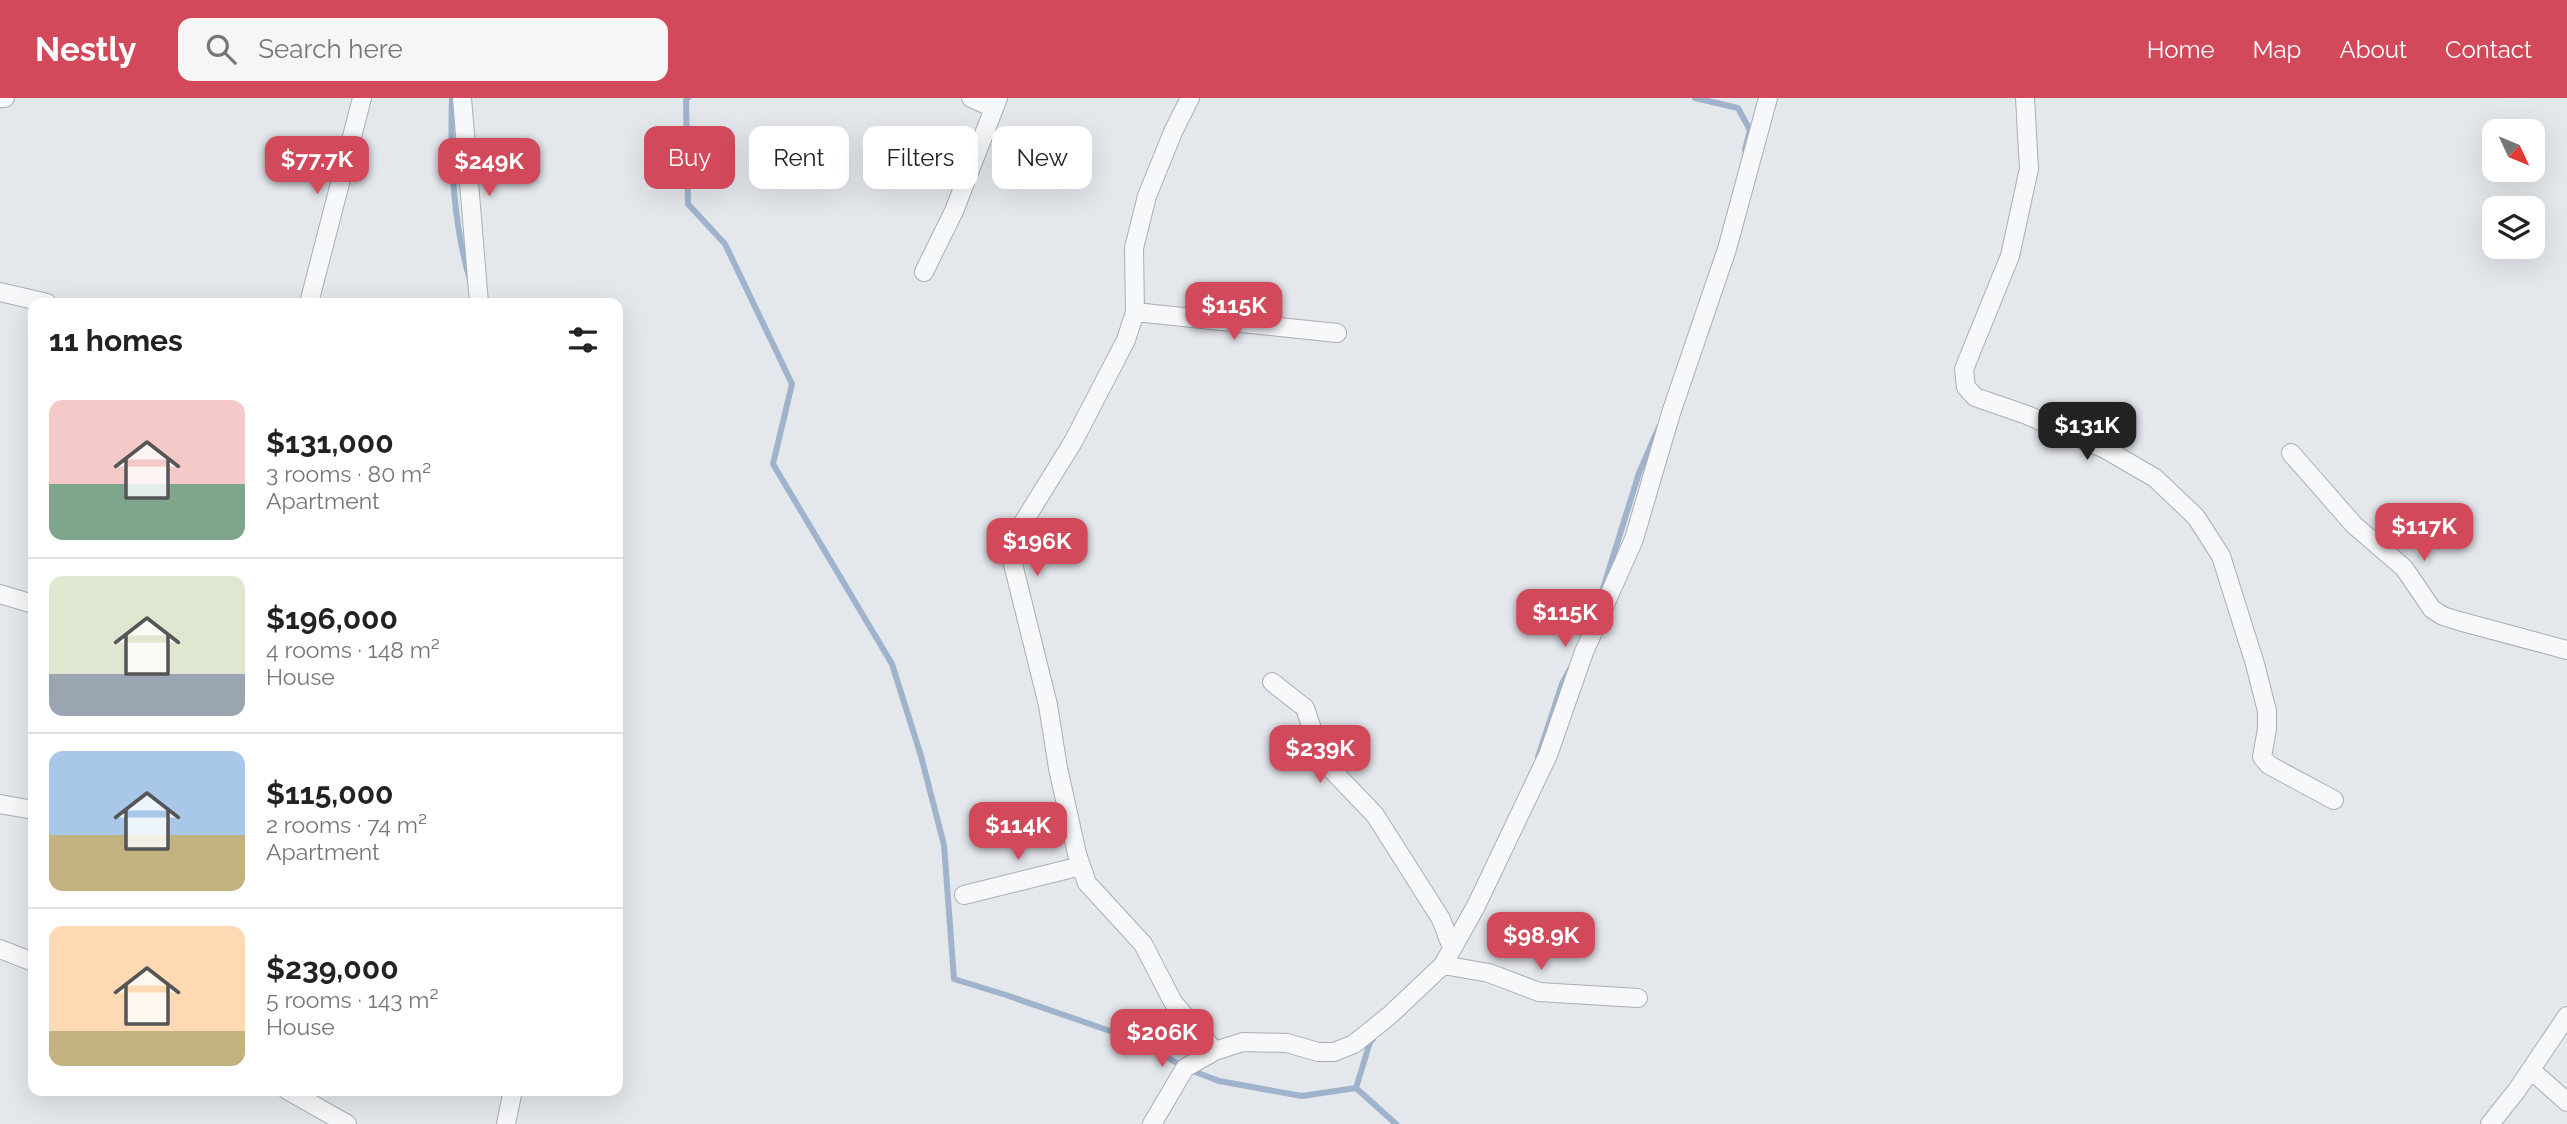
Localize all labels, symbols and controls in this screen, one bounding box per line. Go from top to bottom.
search box [178,18,668,81]
text: Nestly [35,30,136,69]
icon: search [202,30,240,68]
text: Search here [258,34,403,64]
text: Home [2147,35,2215,64]
text: Map [2253,35,2301,64]
text: About [2339,35,2407,64]
text: Contact [2445,35,2532,64]
north arrow [2482,119,2544,182]
map controls [2482,119,2545,259]
chip: Buy [644,126,735,189]
chip: Rent [749,126,849,189]
chip: Filters [863,126,978,189]
chip: New [992,126,1092,189]
pin: $77.7K [260,136,374,196]
pin: $249K [440,139,538,198]
text: $77.7K [281,145,353,172]
text: $249K [454,147,524,174]
button: layers [2482,196,2545,259]
pin: $115K [1185,282,1283,342]
text: $115K [1201,291,1267,318]
icon: filters [564,321,602,359]
text: 11 homes [49,323,183,358]
pin: $131K [2038,402,2136,462]
text: $131K [2054,411,2120,438]
text: $131,000 [266,425,394,460]
icon: home [105,428,189,512]
text: 3 rooms · 80 m² [266,460,431,487]
text: Apartment [266,487,380,514]
pin: $117K [2375,504,2473,563]
text: $117K [2391,512,2457,539]
pin: $196K [988,518,1086,578]
text: $196K [1003,527,1071,554]
pin: $115K [1516,589,1614,649]
text: $115K [1532,598,1598,625]
text: $196,000 [266,601,398,636]
icon: home [105,604,189,688]
text: 4 rooms · 148 m² [266,636,440,663]
text: House [266,663,335,690]
pin: $239K [1271,726,1369,785]
text: $239K [1285,734,1355,761]
text: $115,000 [266,776,394,811]
icon: home [105,779,189,863]
pin: $114K [969,802,1067,862]
text: 2 rooms · 74 m² [266,811,427,838]
text: $114K [985,811,1051,838]
text: Apartment [266,838,380,865]
pin: $98.9K [1484,912,1598,972]
text: $98.9K [1503,921,1579,948]
text: $239,000 [266,951,399,986]
icon: home [105,954,189,1038]
text: 5 rooms · 143 m² [266,986,438,1013]
pin: $206K [1113,1010,1211,1069]
text: House [266,1013,335,1040]
text: $206K [1126,1018,1198,1045]

